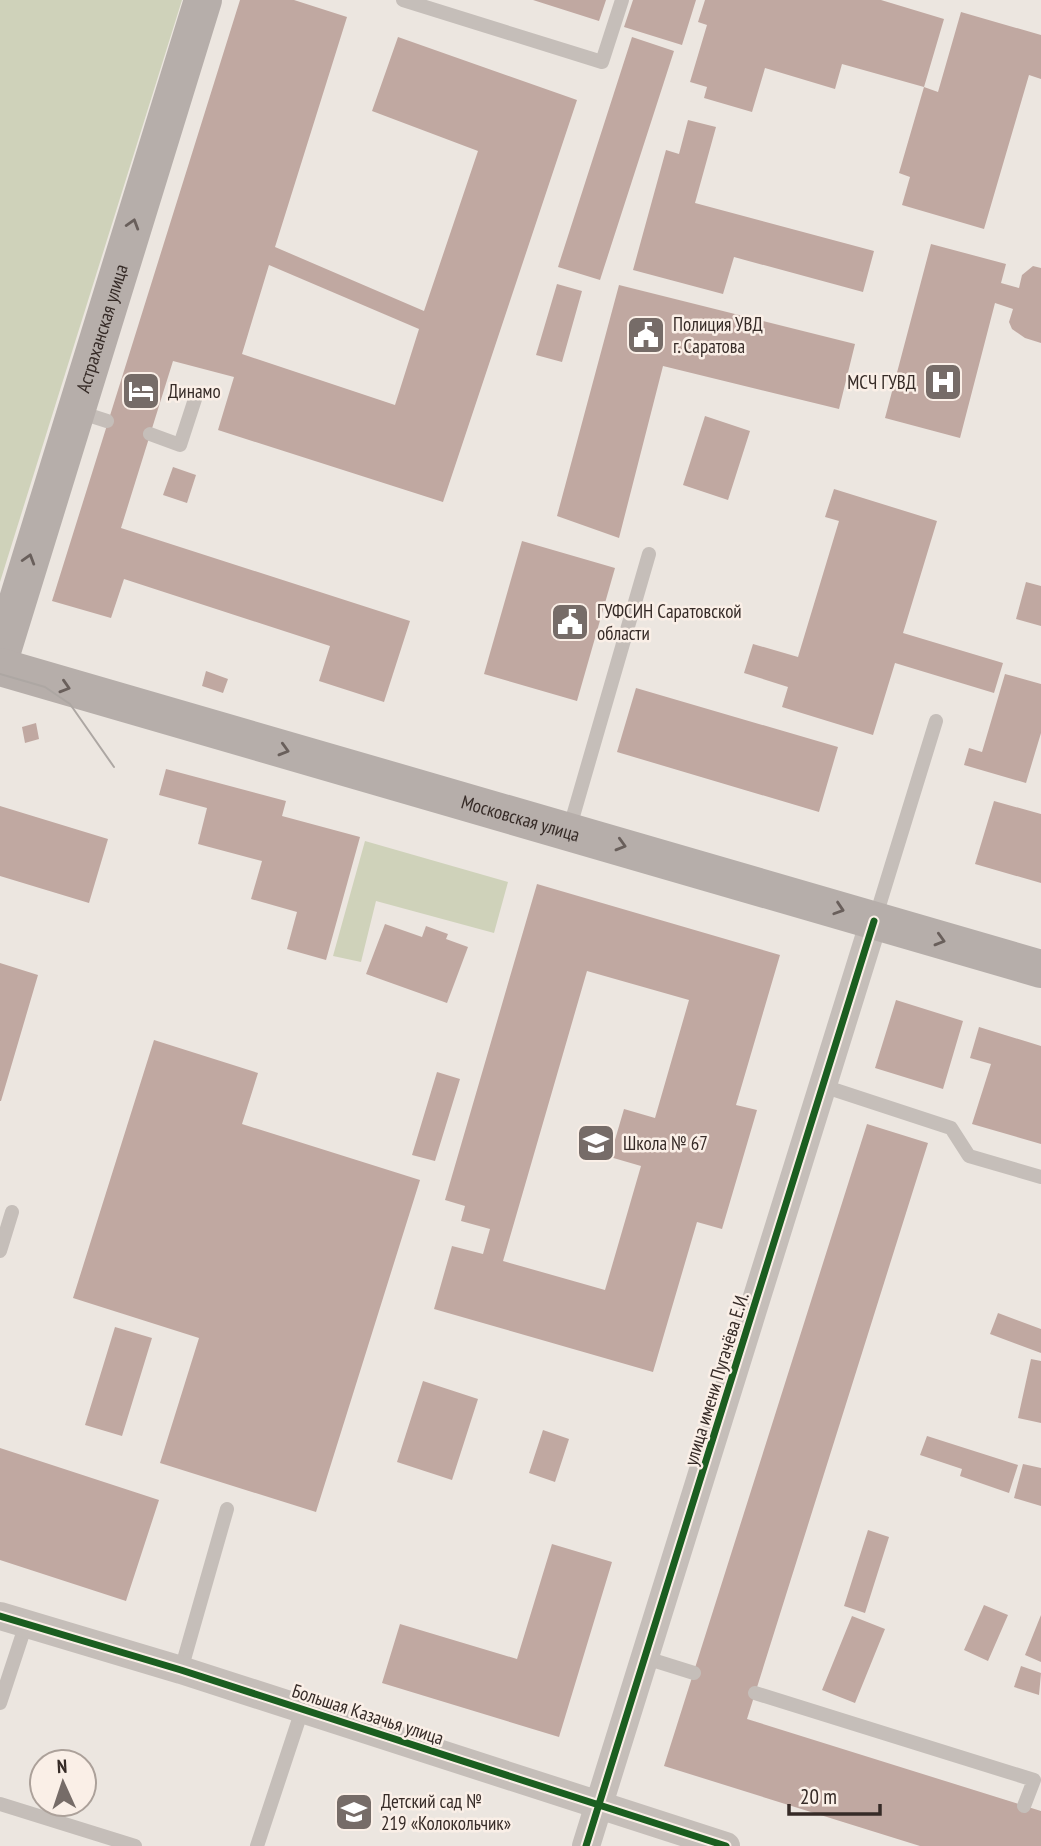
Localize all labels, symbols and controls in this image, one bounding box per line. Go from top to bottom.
one-way arrow [124,219,139,231]
street label: Астраханская улица [71,261,133,395]
place label: Полиция УВД г. Саратова [673,312,763,358]
public building icon: Полиция УВД г. Саратова [625,314,667,356]
hospital icon: МСЧ ГУВД [922,361,964,403]
hotel icon: Динамо [120,370,162,412]
place label: МСЧ ГУВД [847,370,916,394]
place label: Динамо [168,379,221,403]
one-way arrow [21,553,36,565]
place label: ГУФСИН Саратовской области [597,599,742,645]
public building icon: ГУФСИН Саратовской области [549,601,591,643]
one-way arrow [59,678,71,693]
one-way arrow [278,742,290,757]
street label: Московская улица [459,789,583,847]
one-way arrow [614,837,626,852]
one-way arrow [833,901,845,916]
one-way arrow [933,931,945,946]
school or university icon: Школа № 67 [575,1122,617,1164]
place label: Школа № 67 [623,1131,708,1155]
street label: улица имени Пугачёва Е.И. [678,1289,754,1469]
street label: Большая Казачья улица [289,1678,447,1750]
north arrow [28,1748,98,1818]
text: N [56,1754,68,1778]
scale bar [789,1772,880,1816]
text: 20 m [800,1783,837,1810]
place label: Детский сад № 219 «Колокольчик» [381,1789,511,1835]
school or university icon: Детский сад № 219 «Колокольчик» [333,1791,375,1833]

